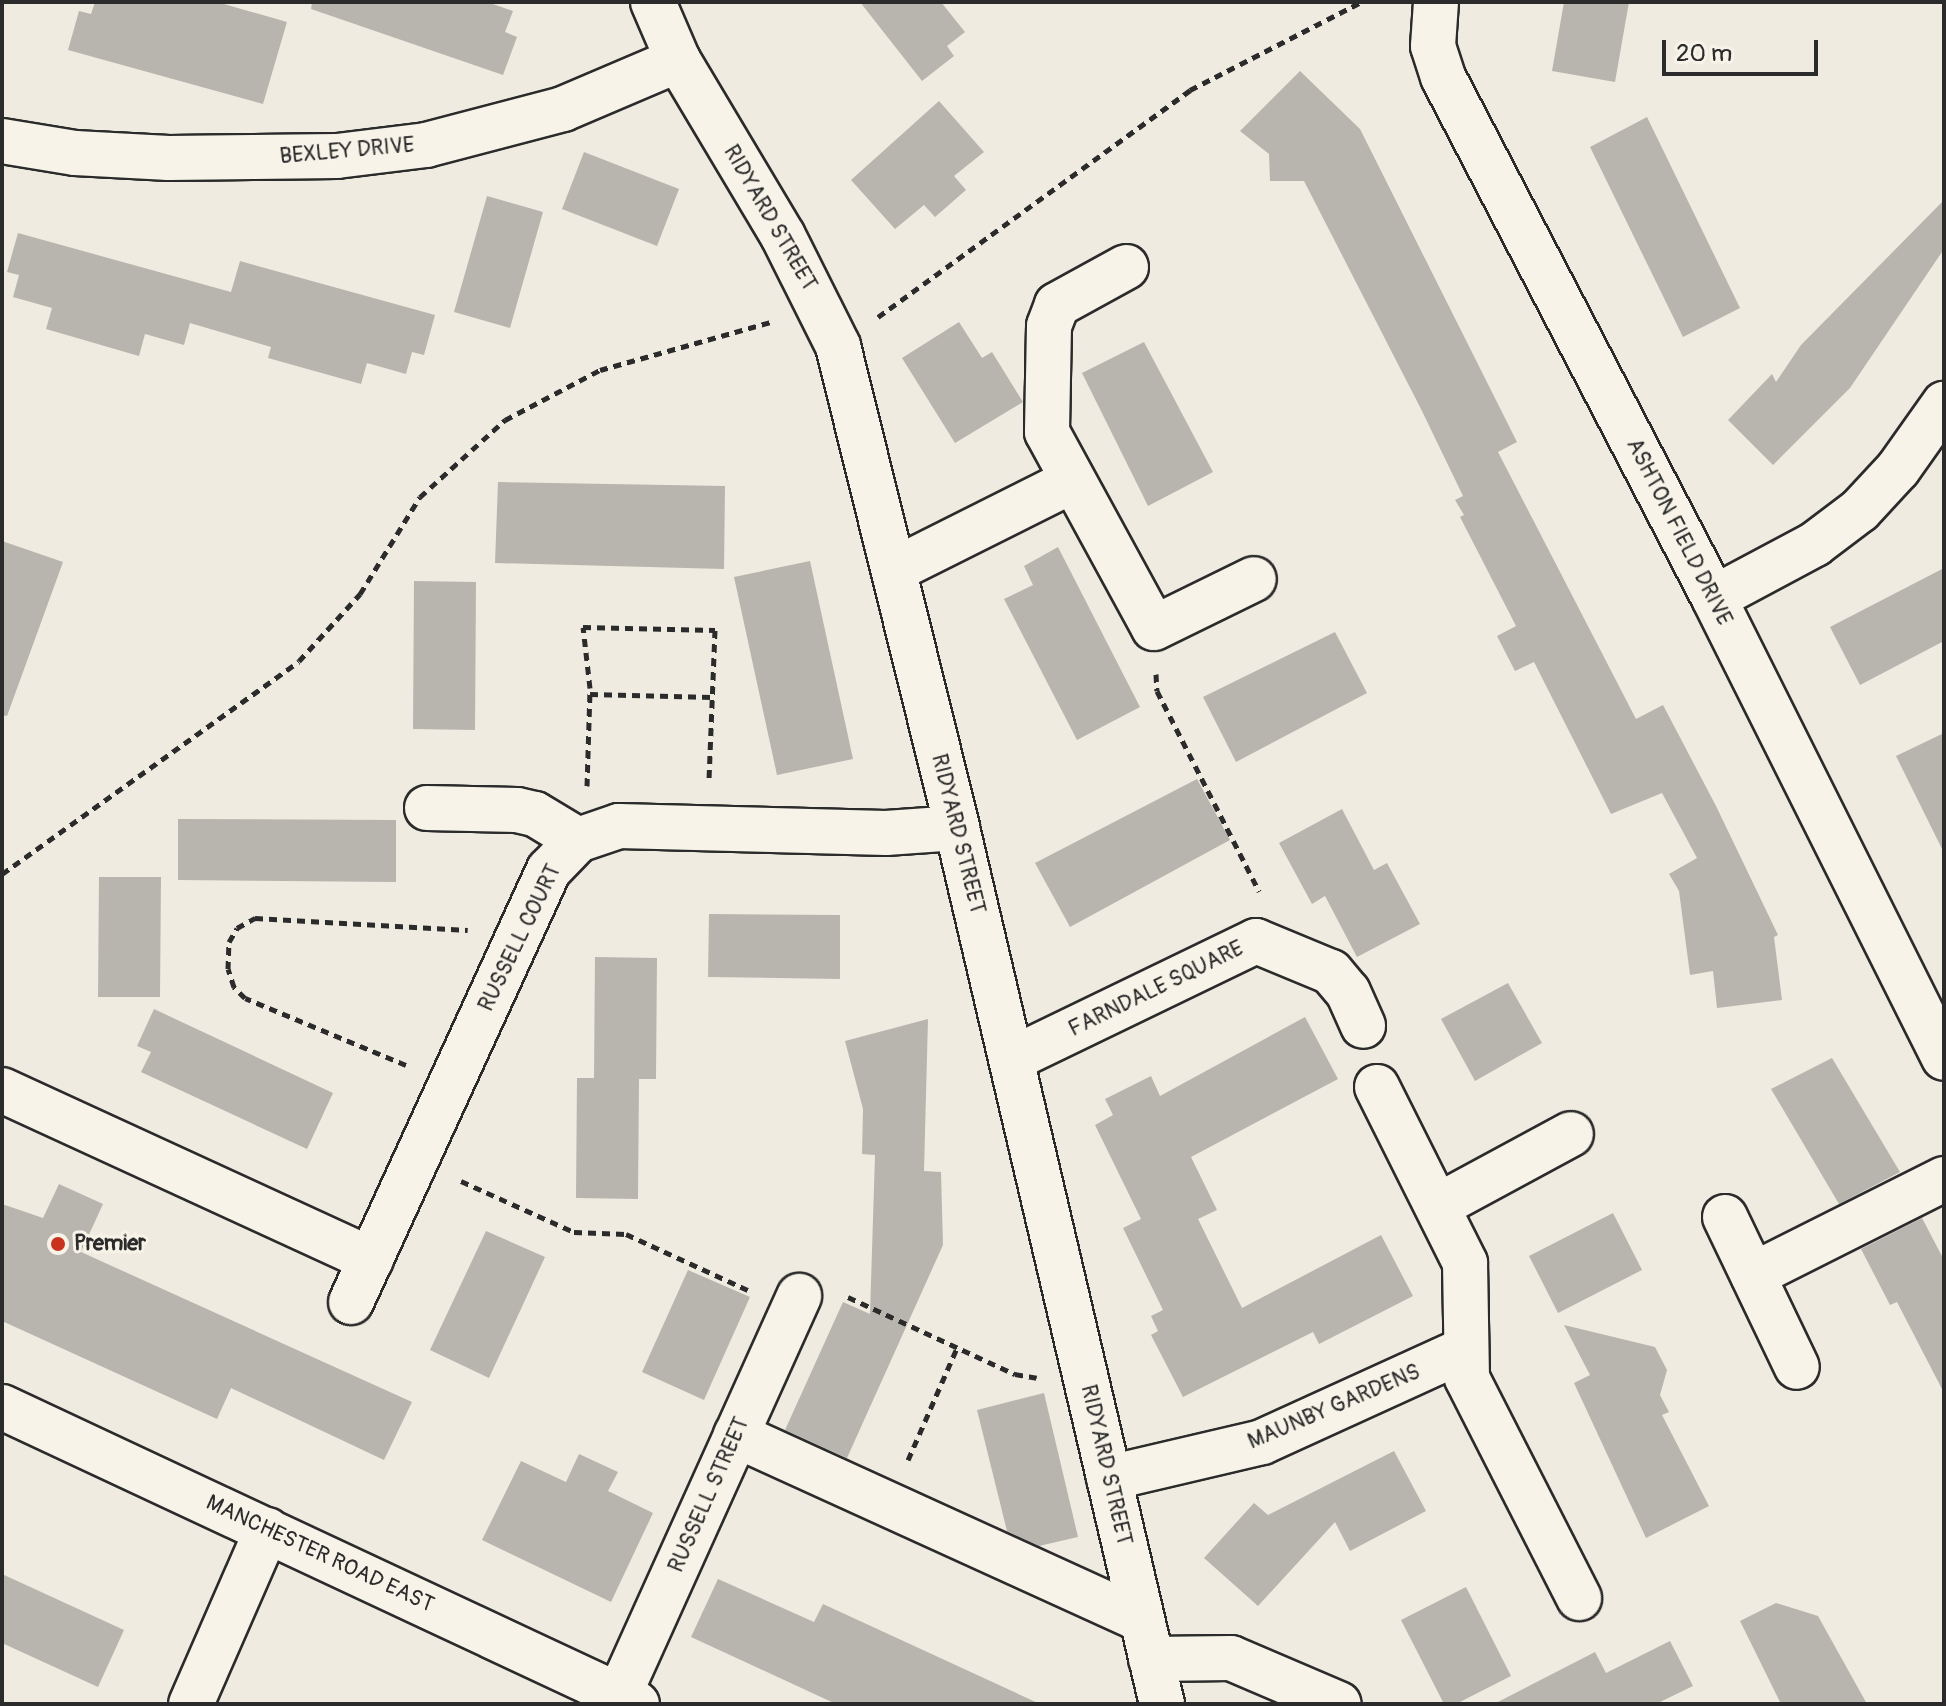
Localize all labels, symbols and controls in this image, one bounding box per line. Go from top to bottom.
scale bar [1666,24,1822,74]
text: 20 m [1676,39,1732,68]
street label: BEXLEY DRIVE [279,132,415,170]
street label: RIDYARD STREET [718,140,822,296]
street label: ASHTON FIELD DRIVE [1620,434,1738,630]
street label: RIDYARD STREET [925,751,991,917]
street label: RUSSELL COURT [473,860,567,1016]
street label: FARNDALE SQUARE [1064,935,1248,1043]
place label: Premier [74,1231,146,1257]
marker: Premier [49,1235,67,1253]
street label: MAUNBY GARDENS [1244,1359,1424,1455]
street label: RIDYARD STREET [1075,1382,1137,1548]
street label: RUSSELL STREET [663,1413,755,1577]
street label: MANCHESTER ROAD EAST [202,1490,438,1618]

